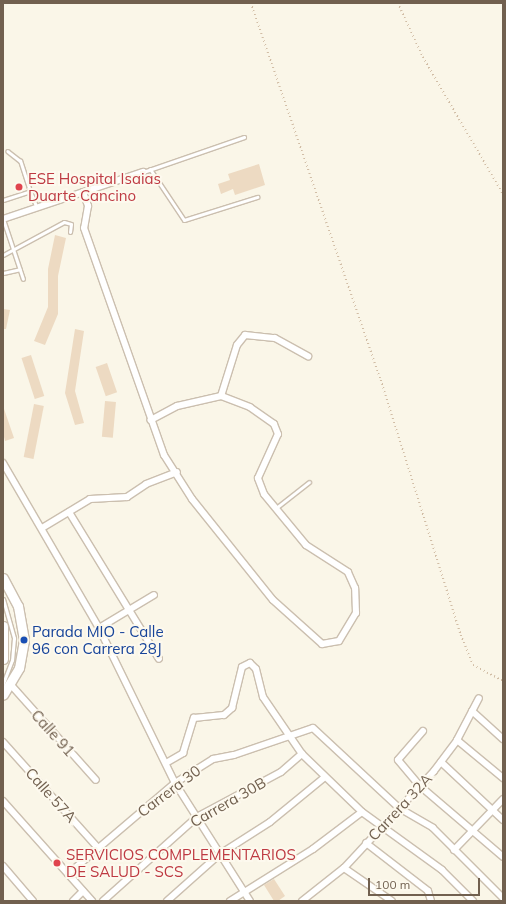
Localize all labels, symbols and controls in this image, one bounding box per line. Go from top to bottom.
place label: ESE Hospital Isaias Duarte Cancino [28,169,161,204]
marker: ESE Hospital Isaias Duarte Cancino [13,181,25,193]
place label: Parada MIO - Calle 96 con Carrera 28J [32,622,164,657]
marker: Parada MIO - Calle 96 con Carrera 28J [19,635,29,645]
street label: Calle 91 [27,706,79,760]
street label: Carrera 30 [134,761,204,821]
street label: Calle 57A [22,764,80,826]
street label: Carrera 32A [364,770,436,844]
street label: Carrera 30B [187,773,269,831]
place label: SERVICIOS COMPLEMENTARIOS DE SALUD - SCS [66,845,296,880]
marker: SERVICIOS COMPLEMENTARIOS DE SALUD - SCS [51,857,63,869]
scale bar [370,870,482,896]
text: 100 m [375,877,410,892]

